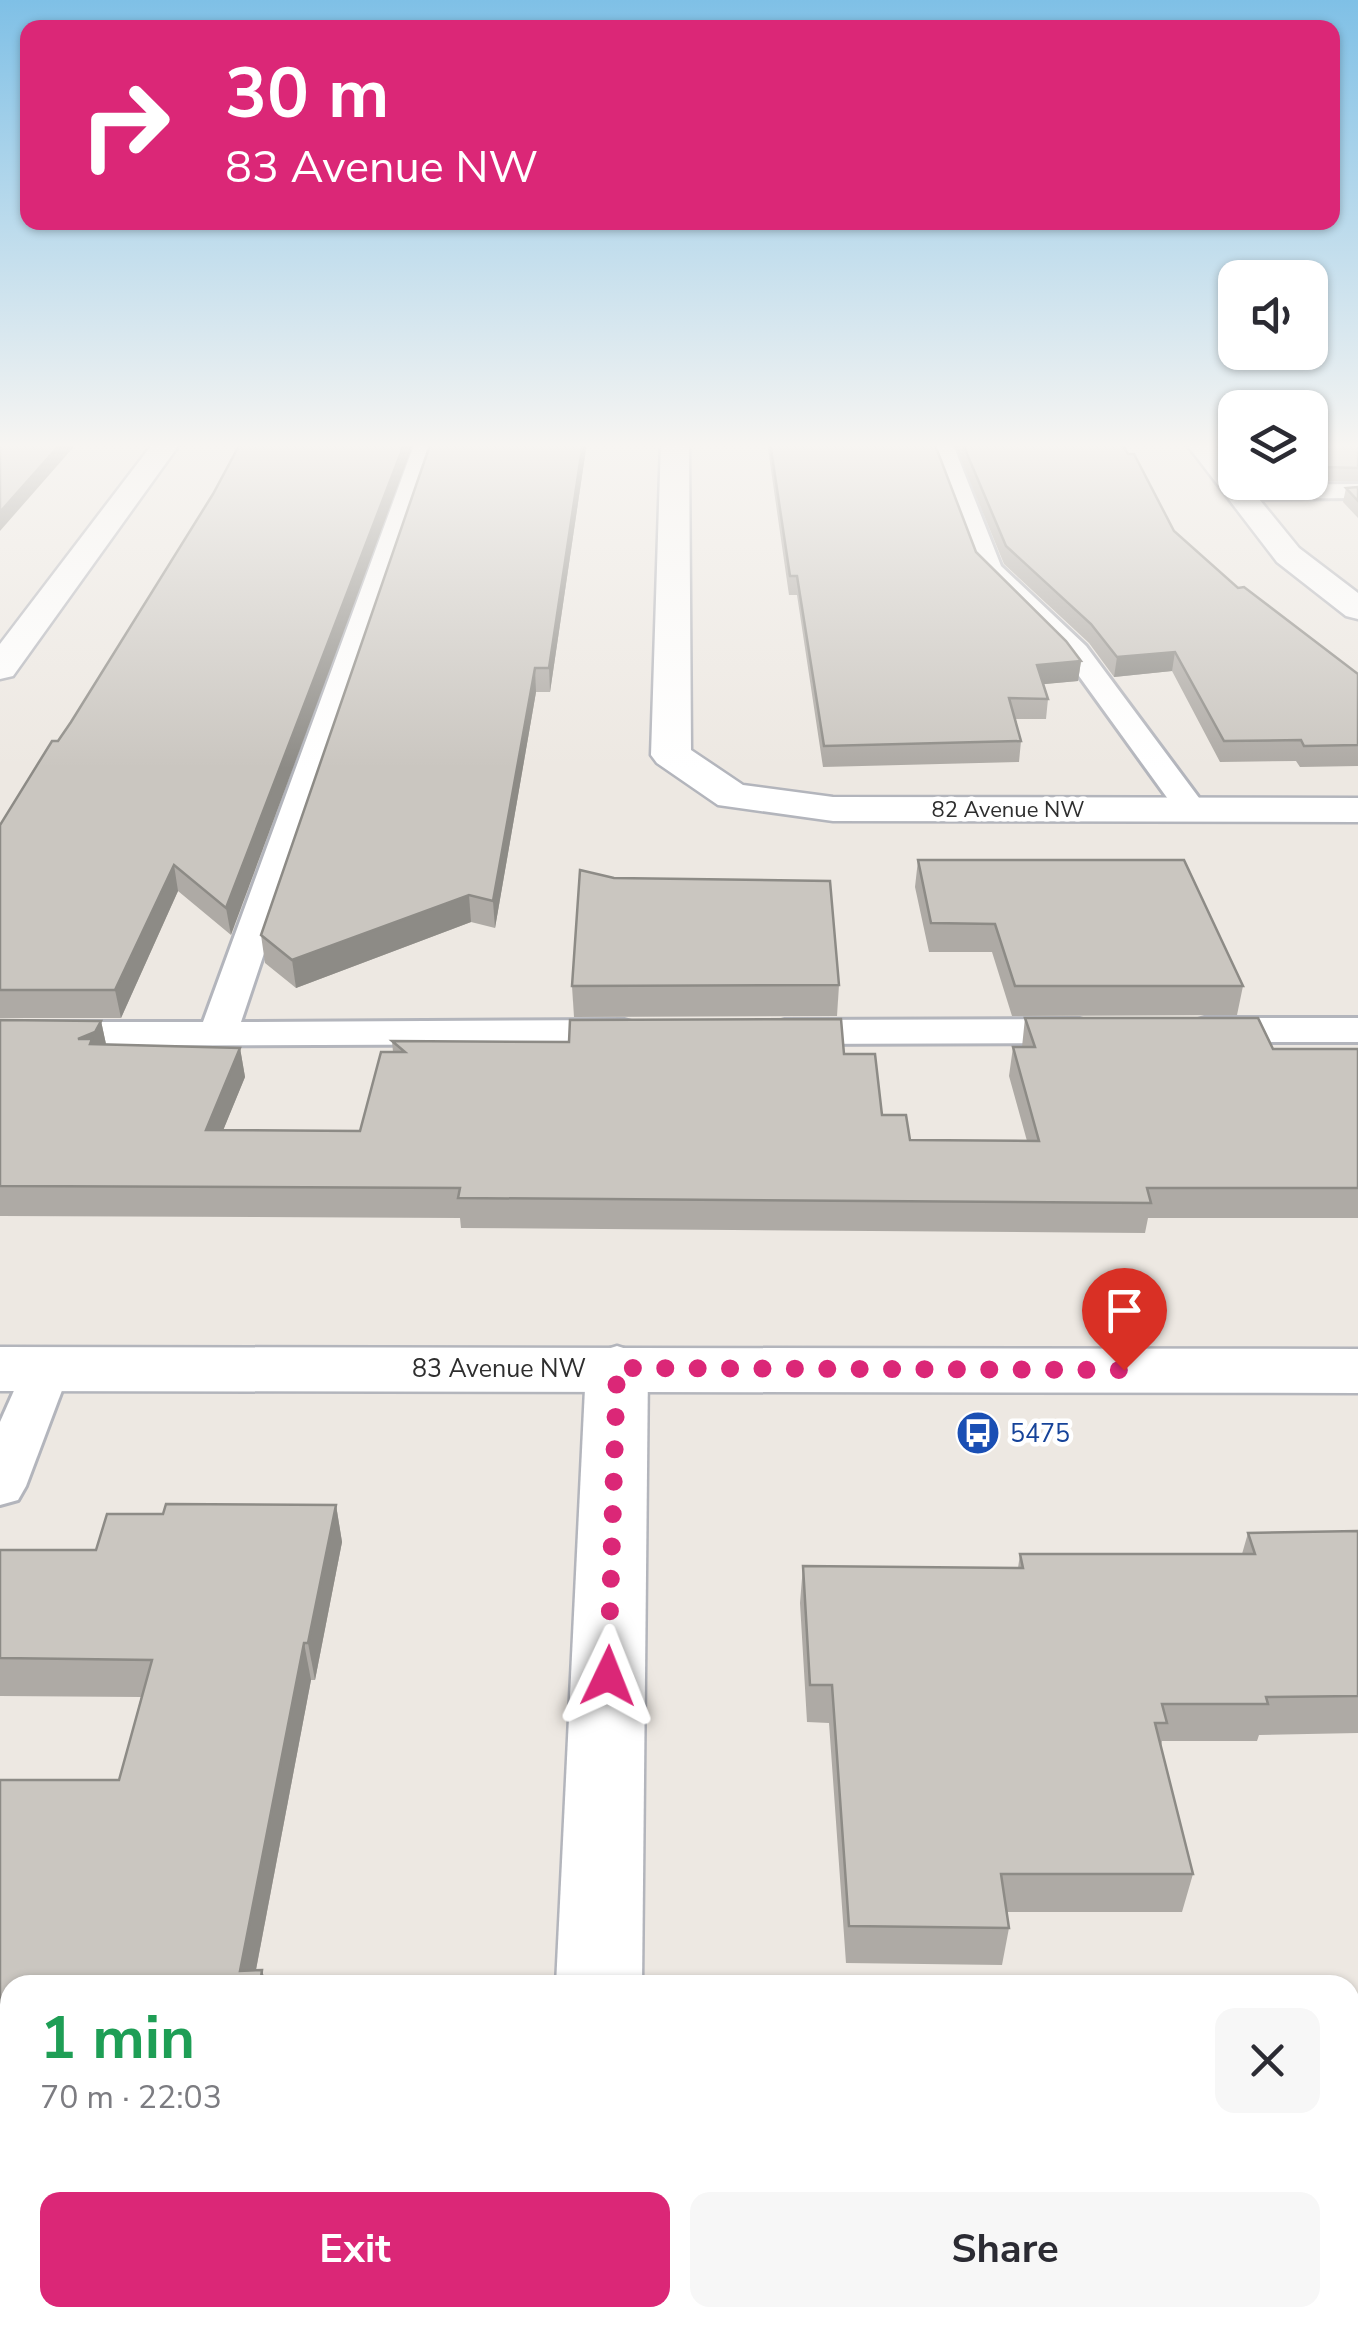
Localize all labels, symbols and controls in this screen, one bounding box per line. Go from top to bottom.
text: 30 m [225,46,389,142]
icon: right [60,60,190,190]
text: 83 Avenue NW [225,137,538,198]
map controls [1218,260,1328,500]
button: sound [1218,260,1328,370]
button: layers [1218,390,1328,500]
street label: 82 Avenue NW [931,795,1085,825]
pin [1082,1268,1167,1371]
icon: arrive [1097,1283,1152,1338]
street label: 83 Avenue NW [412,1352,586,1386]
bus stop icon: 5475 [955,1410,1001,1456]
place label: 5475 [1010,1417,1070,1451]
position arrow [556,1624,660,1728]
text: 1 min [40,1997,195,2079]
button: close [1215,2008,1320,2113]
text: 70 m · 22:03 [40,2076,222,2119]
button: Exit [40,2192,670,2307]
button: Share [690,2192,1320,2307]

